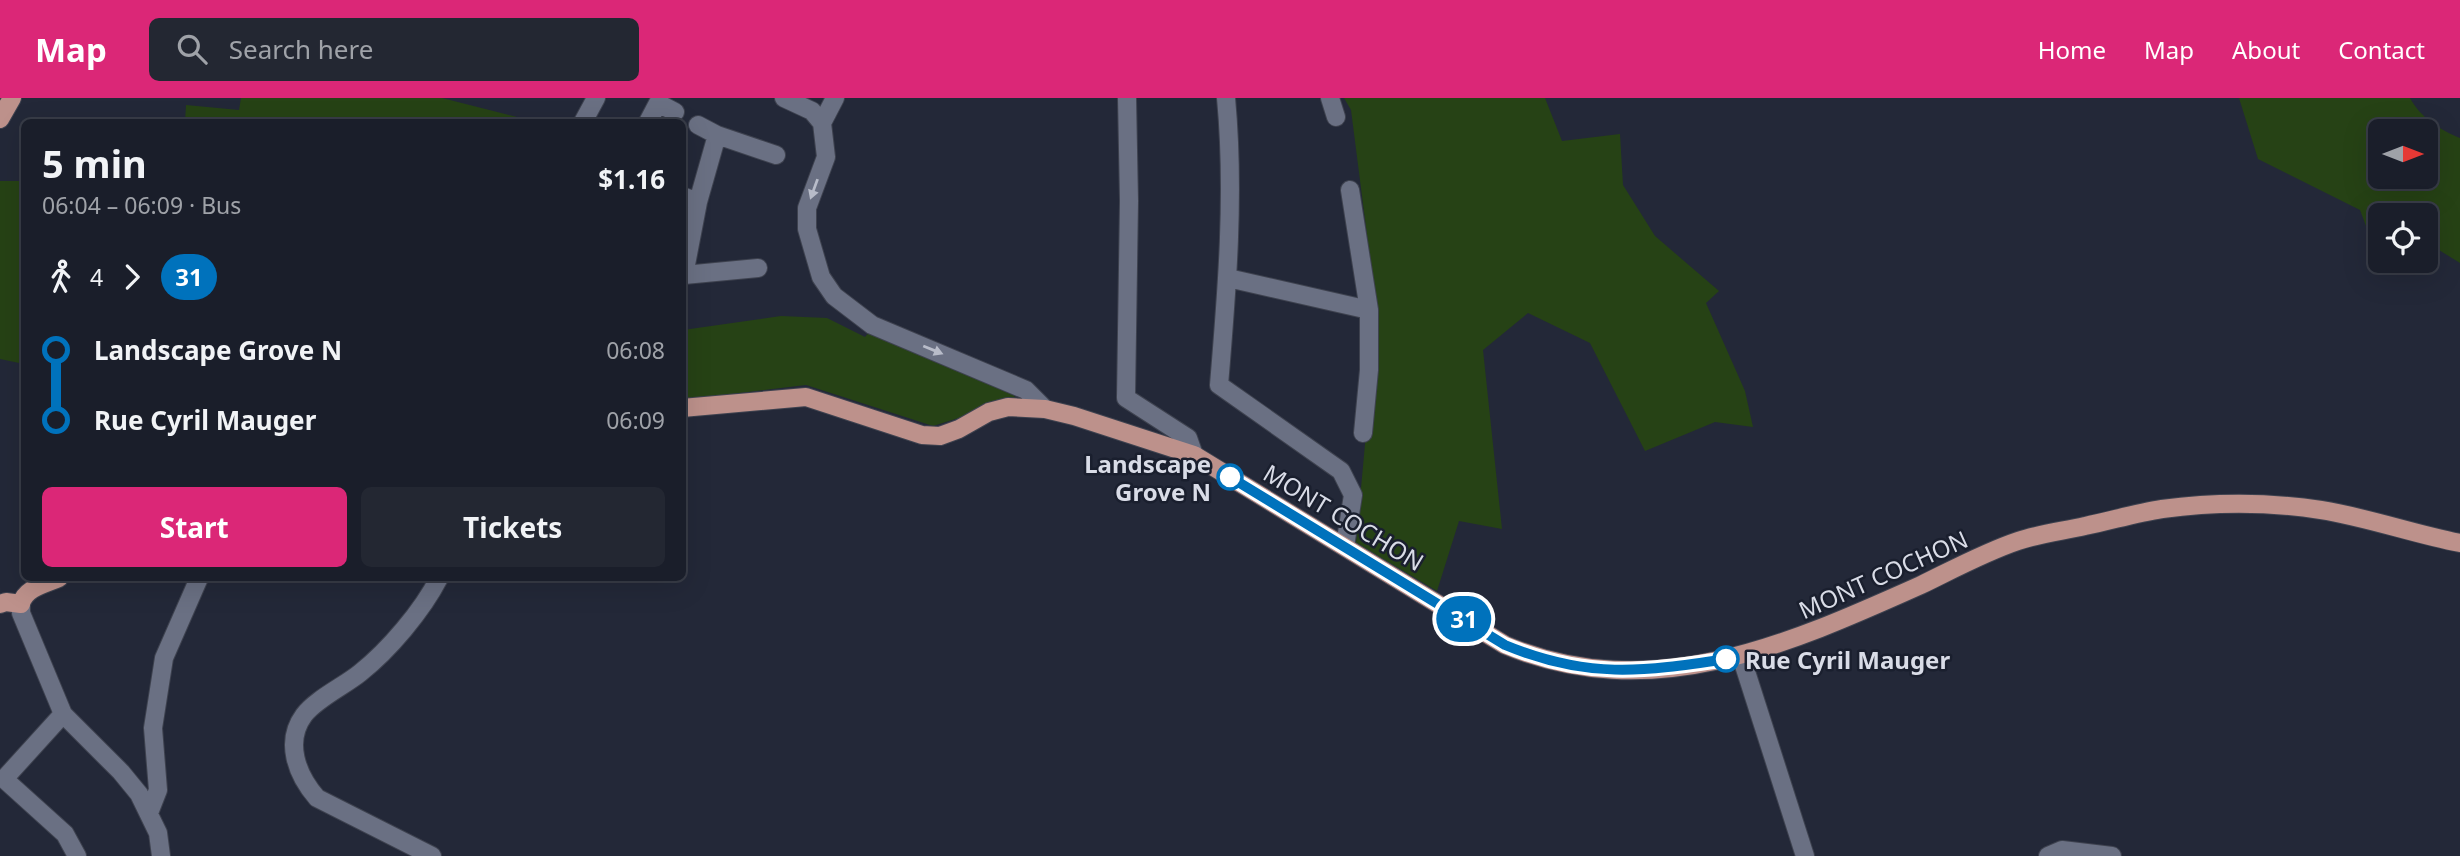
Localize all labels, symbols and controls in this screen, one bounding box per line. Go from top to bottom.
search box [149,18,639,81]
text: Map [35,27,107,72]
icon: search [173,30,211,68]
text: Search here [229,31,373,67]
text: Home [2038,33,2106,66]
text: Map [2144,33,2194,66]
text: About [2232,33,2300,66]
text: Contact [2338,33,2425,66]
north arrow [2368,119,2438,189]
map controls [2368,119,2438,273]
text: 5 min [42,137,147,189]
text: $1.16 [598,161,665,197]
one-way arrow [808,179,819,200]
text: 06:04 – 06:09 · Bus [42,189,241,221]
button: locate [2368,203,2438,273]
icon: walk [42,258,80,296]
icon: forward [113,258,151,296]
text: 31 [175,260,203,293]
text: 4 [90,261,103,293]
text: Landscape Grove N [94,332,342,368]
text: 06:08 [606,334,665,366]
one-way arrow [923,344,943,356]
text: Rue Cyril Mauger [94,402,316,438]
text: 06:09 [606,404,665,436]
place label: Landscape Grove N [1084,447,1211,508]
street label: MONT COCHON [1258,456,1430,578]
marker: Landscape Grove N [1217,464,1243,490]
button: Start [42,487,347,567]
button: Tickets [361,487,665,567]
street label: MONT COCHON [1793,522,1973,626]
line badge: 31 [1432,596,1496,642]
text: 31 [1450,602,1478,635]
place label: Rue Cyril Mauger [1745,643,1950,676]
marker: Rue Cyril Mauger [1713,646,1739,672]

